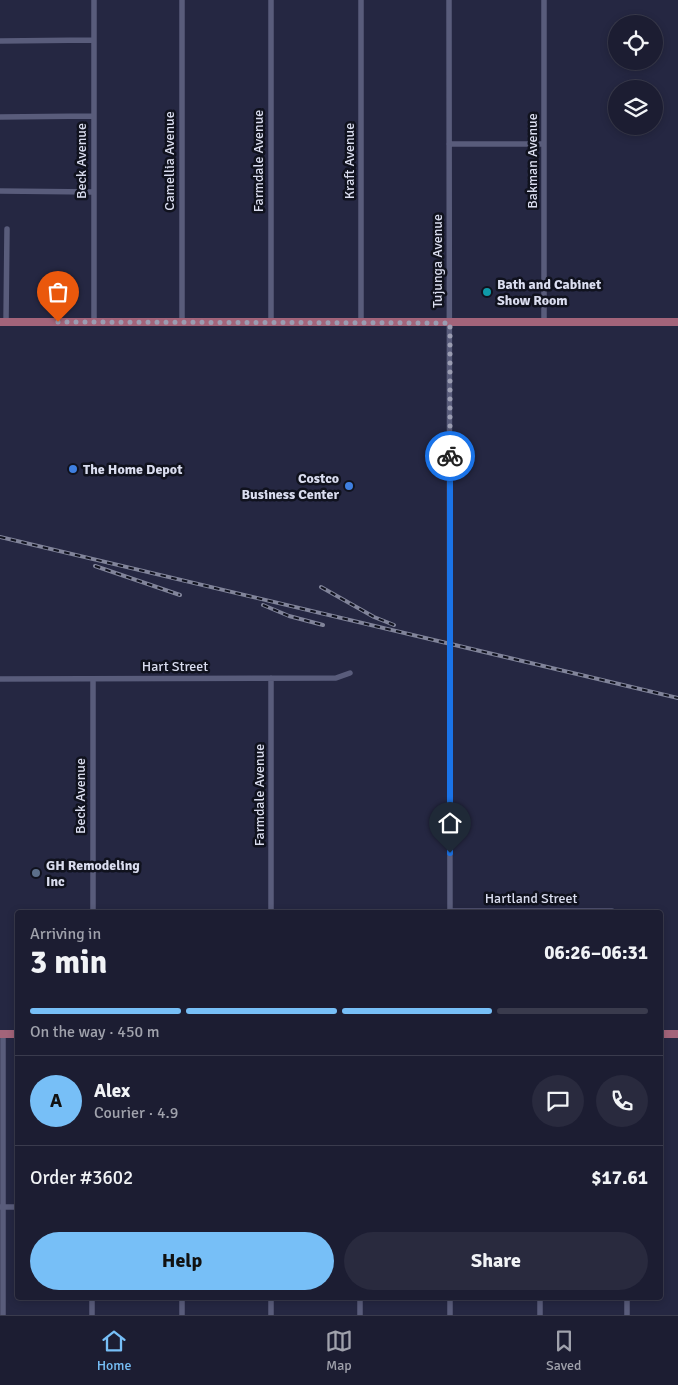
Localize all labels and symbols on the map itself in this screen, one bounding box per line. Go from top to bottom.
street label: Farmdale Avenue [250,110,267,212]
street label: Camellia Avenue [161,111,178,211]
street label: Bakman Avenue [524,113,541,209]
street label: Beck Avenue [73,123,90,199]
street label: Kraft Avenue [341,123,358,199]
street label: Tujunga Avenue [429,214,446,308]
pin [37,271,79,322]
place label: Bath and Cabinet Show Room [497,276,602,309]
marker: Bath and Cabinet Show Room [481,286,493,298]
courier [425,431,475,481]
place label: The Home Depot [83,461,183,478]
marker: The Home Depot [67,463,79,475]
place label: Costco Business Center [241,470,339,503]
marker: Costco Business Center [343,480,355,492]
street label: Hart Street [142,658,208,675]
street label: Farmdale Avenue [251,744,268,846]
street label: Beck Avenue [72,758,89,834]
pin [429,802,471,853]
place label: GH Remodeling Inc [46,857,140,890]
marker: GH Remodeling Inc [30,867,42,879]
street label: Hartland Street [485,890,577,907]

